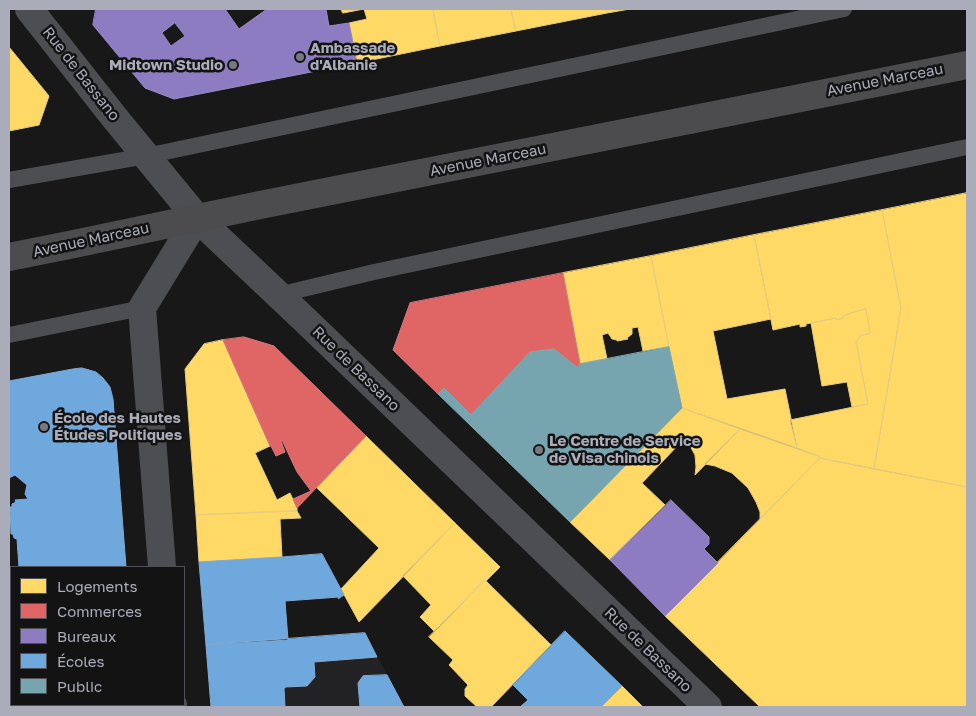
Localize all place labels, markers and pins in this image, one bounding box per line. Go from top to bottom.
place label: Ambassade d'Albanie [310,39,395,74]
marker: Ambassade d'Albanie [294,51,306,63]
place label: Midtown Studio [109,56,223,74]
marker: Midtown Studio [227,59,239,71]
place label: École des Hautes Études Politiques [54,409,182,444]
marker: École des Hautes Études Politiques [38,421,50,433]
place label: Le Centre de Service de Visa chinois [549,432,700,467]
marker: Le Centre de Service de Visa chinois [533,444,545,456]

